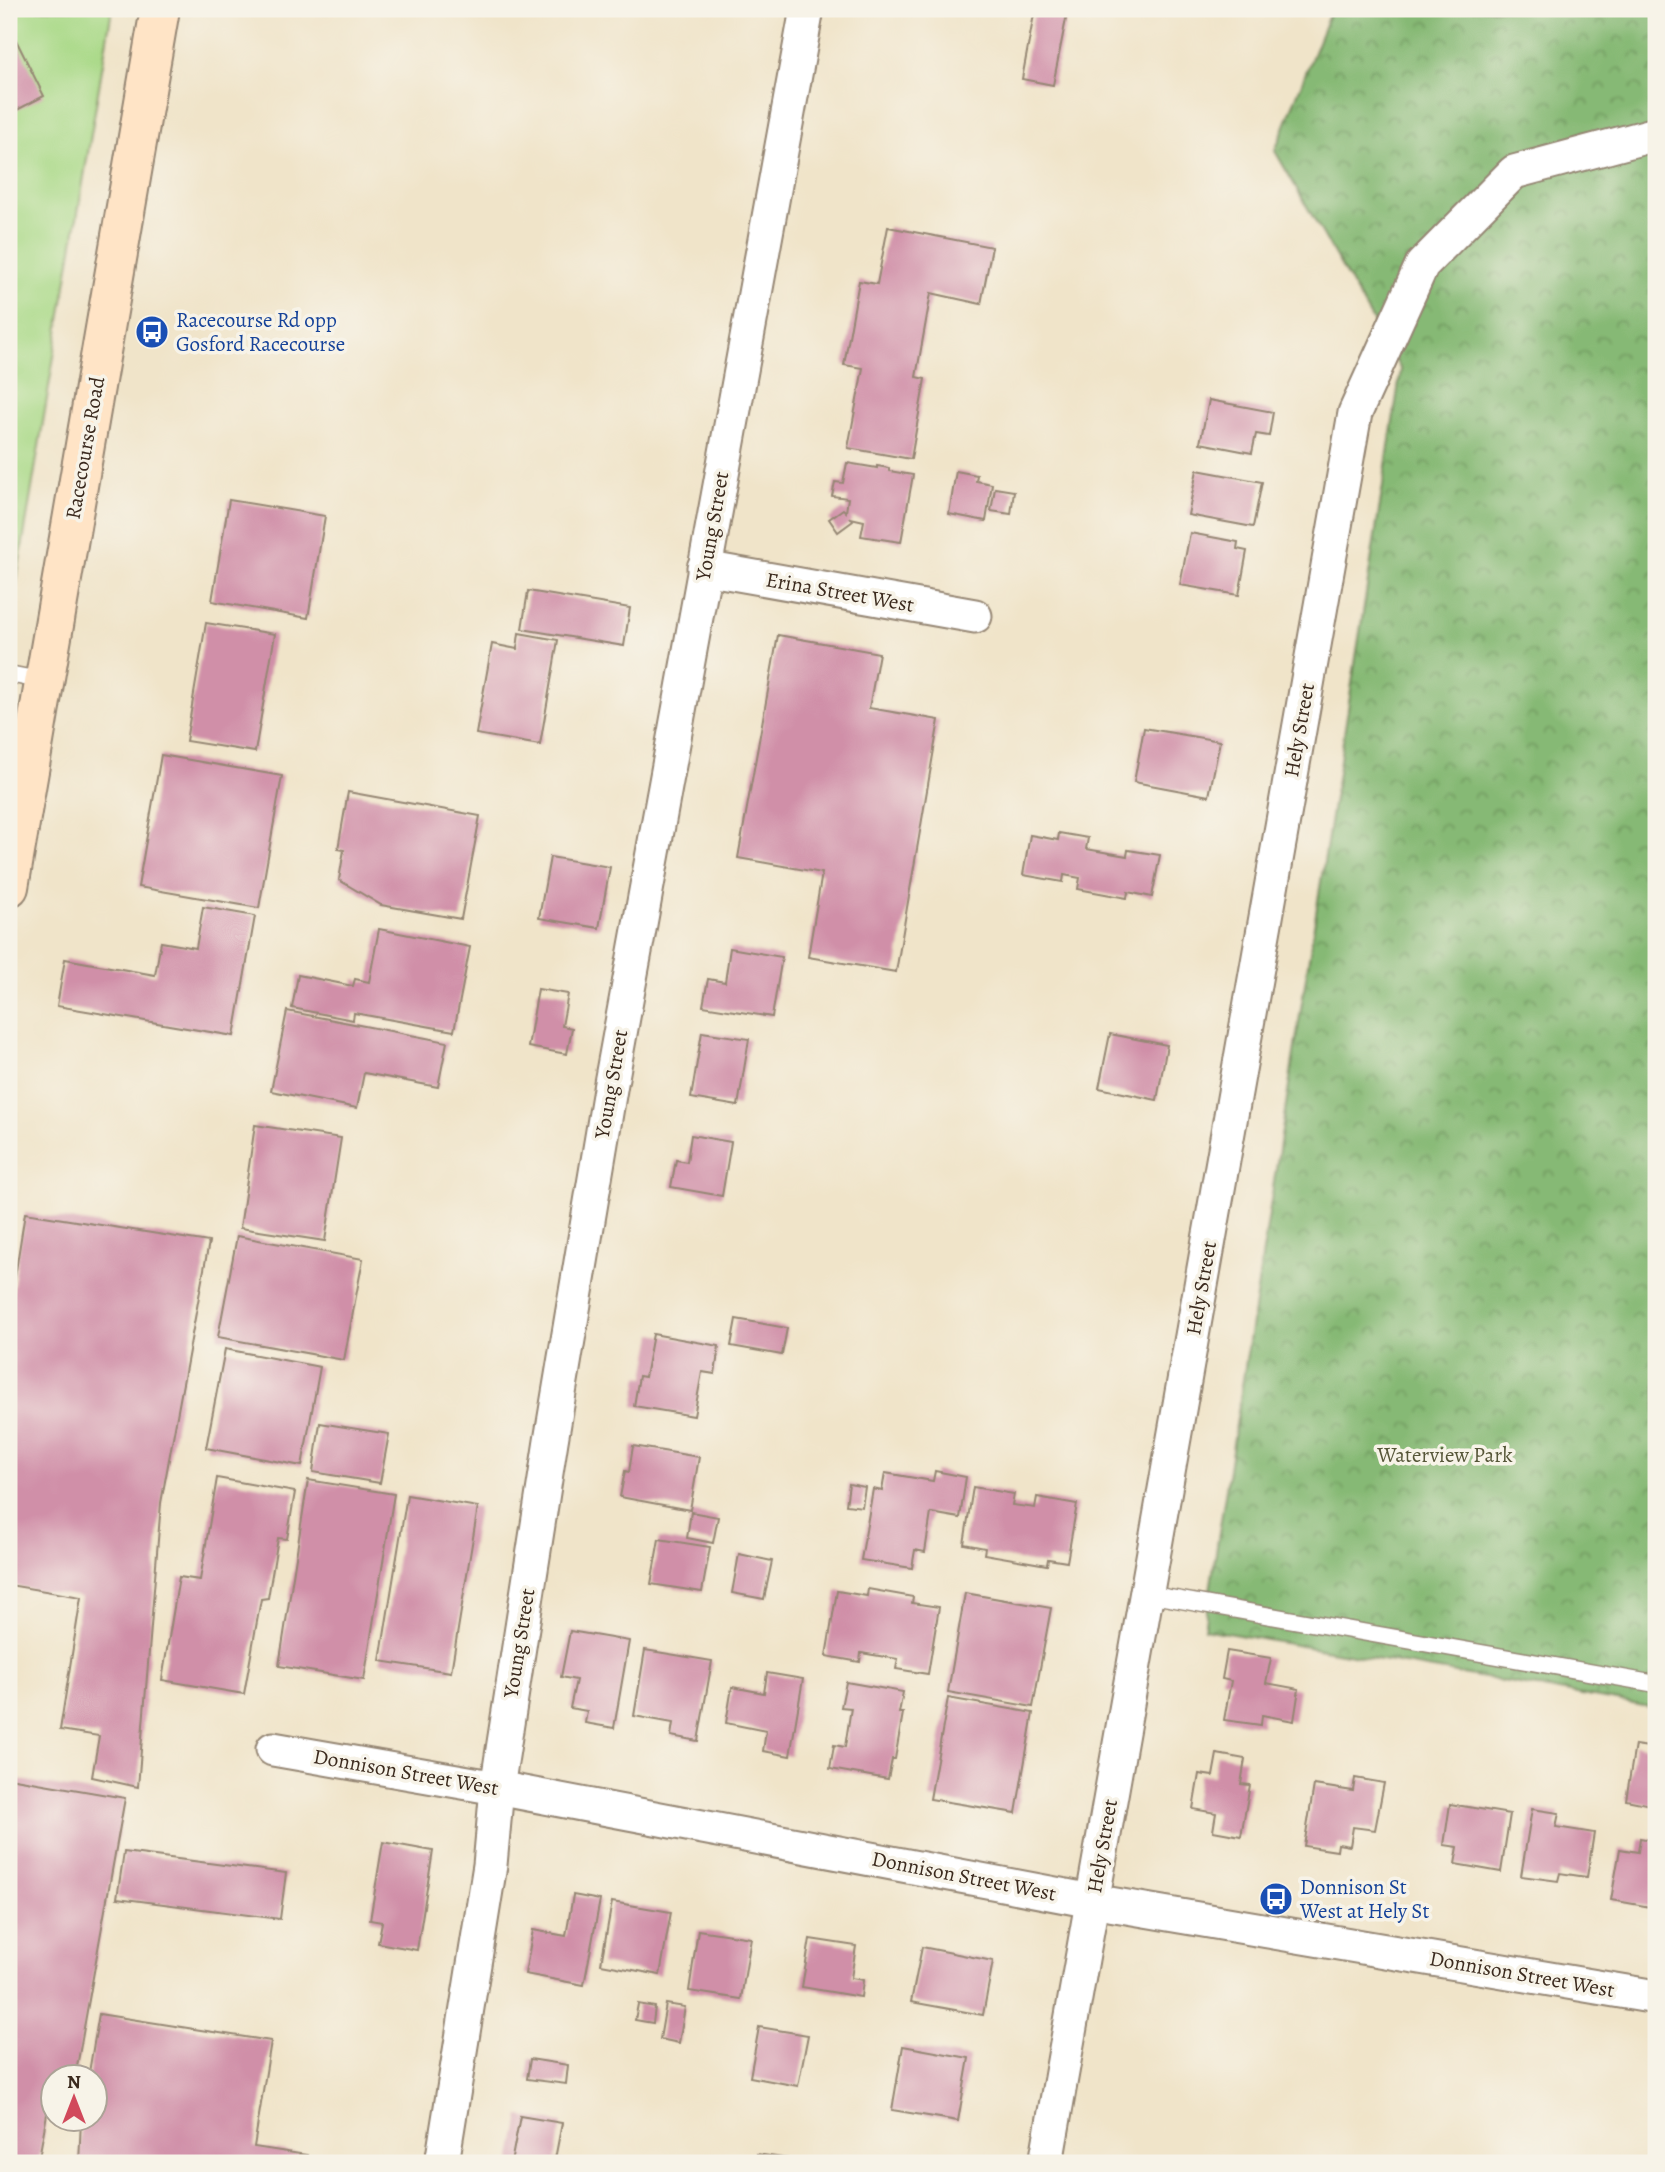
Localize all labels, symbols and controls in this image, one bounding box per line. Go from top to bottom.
place label: Racecourse Rd opp Gosford Racecourse [176,306,345,358]
bus stop icon: Racecourse Rd opp Gosford Racecourse [133,313,171,351]
street label: Racecourse Road [59,374,111,522]
street label: Young Street [688,469,735,584]
street label: Erina Street West [764,565,916,619]
street label: Hely Street [1277,681,1321,779]
street label: Young Street [587,1027,634,1142]
street label: Hely Street [1179,1239,1223,1337]
park label: Waterview Park [1376,1441,1513,1469]
street label: Young Street [496,1586,541,1701]
street label: Donnison Street West [311,1742,501,1802]
street label: Hely Street [1080,1797,1124,1895]
street label: Donnison Street West [869,1844,1059,1908]
place label: Donnison St West at Hely St [1299,1873,1429,1925]
bus stop icon: Donnison St West at Hely St [1257,1880,1295,1918]
street label: Donnison Street West [1427,1944,1617,2004]
north arrow [38,2064,108,2134]
text: N [67,2069,81,2095]

